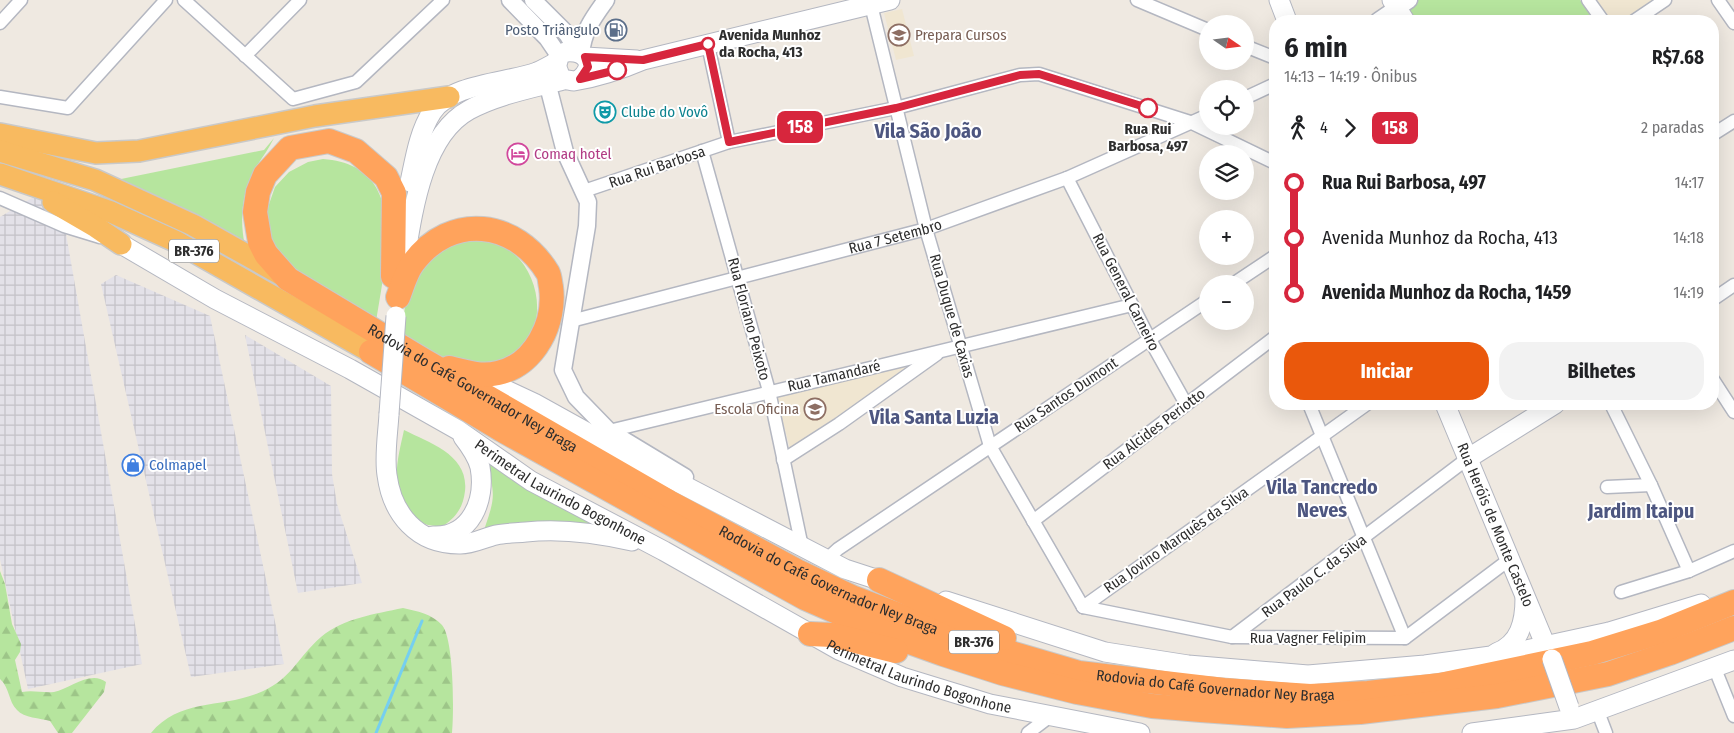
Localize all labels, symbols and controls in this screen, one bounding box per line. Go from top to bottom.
north arrow [1199,15,1254,70]
map controls [1199,15,1254,330]
fuel station icon: Posto Triângulo [604,18,628,42]
place label: Posto Triângulo [505,21,600,39]
school or university icon: Prepara Cursos [887,23,911,47]
place label: Avenida Munhoz da Rocha, 413 [718,26,821,61]
place label: Prepara Cursos [915,26,1007,44]
text: 6 min [1284,31,1348,64]
marker: Avenida Munhoz da Rocha, 413 [701,37,715,51]
text: R$7.68 [1652,46,1704,69]
unlabelled marker [607,60,627,80]
text: 14:13 – 14:19 · Ônibus [1284,67,1417,86]
button: locate [1199,80,1254,135]
marker: Rua Rui Barbosa, 497 [1138,98,1158,118]
theatre icon: Clube do Vovô [593,100,617,124]
place label: Clube do Vovô [621,103,708,121]
line badge: 158 [771,111,829,143]
icon: walk [1284,114,1312,142]
icon: forward [1336,114,1364,142]
text: 158 [787,116,813,138]
text: 158 [1382,117,1408,139]
text: 4 [1320,118,1328,137]
text: 2 paradas [1641,118,1704,137]
district label: Vila São João [873,119,982,143]
place label: Rua Rui Barbosa, 497 [1108,120,1188,155]
hotel icon: Comaq hotel [506,142,530,166]
street label: Rua Rui Barbosa [607,142,707,192]
place label: Comaq hotel [534,145,612,163]
button: layers [1199,145,1254,200]
text: Rua Rui Barbosa, 497 [1322,171,1486,194]
text: 14:17 [1675,173,1704,192]
button: + [1199,210,1254,265]
street label: Rua 7 Setembro [847,215,944,258]
text: Avenida Munhoz da Rocha, 413 [1322,226,1558,249]
text: 14:18 [1673,228,1704,247]
street label: Rua General Carneiro [1089,230,1163,354]
road number: BR-376 [169,240,219,262]
street label: Rua Duque de Caxias [926,252,978,380]
street label: Rua Floriano Peixoto [724,256,774,382]
button: − [1199,275,1254,330]
text: Avenida Munhoz da Rocha, 1459 [1322,281,1571,304]
text: 14:19 [1673,283,1704,302]
street label: Rodovia do Café Governador Ney Braga [365,320,581,456]
button: Iniciar [1284,342,1489,400]
button: Bilhetes [1499,342,1704,400]
street label: Rua Santos Dumont [1011,354,1121,436]
street label: Rua Tamandaré [786,357,882,395]
street label: Rua Alcides Periotto [1099,385,1209,473]
school or university icon: Escola Oficina [803,397,827,421]
place label: Escola Oficina [714,400,799,418]
district label: Vila Santa Luzia [868,405,999,429]
street label: Perimetral Laurindo Bogonhone [471,435,649,549]
street label: Rua Heróis de Monte Castelo [1453,440,1538,610]
shop icon: Colmapel [121,453,145,477]
place label: Colmapel [149,456,206,474]
district label: Vila Tancredo Neves [1265,475,1378,522]
street label: Rua Jovino Marquês da Silva [1100,483,1252,597]
district label: Jardim Itaipu [1587,499,1694,523]
street label: Rodovia do Café Governador Ney Braga [716,522,941,639]
street label: Rua Paulo C. da Silva [1258,531,1370,621]
street label: Rua Vagner Felipim [1250,629,1366,647]
road number: BR-376 [949,630,999,654]
street label: Perimetral Laurindo Bogonhone [823,636,1013,717]
street label: Rodovia do Café Governador Ney Braga [1095,666,1335,705]

